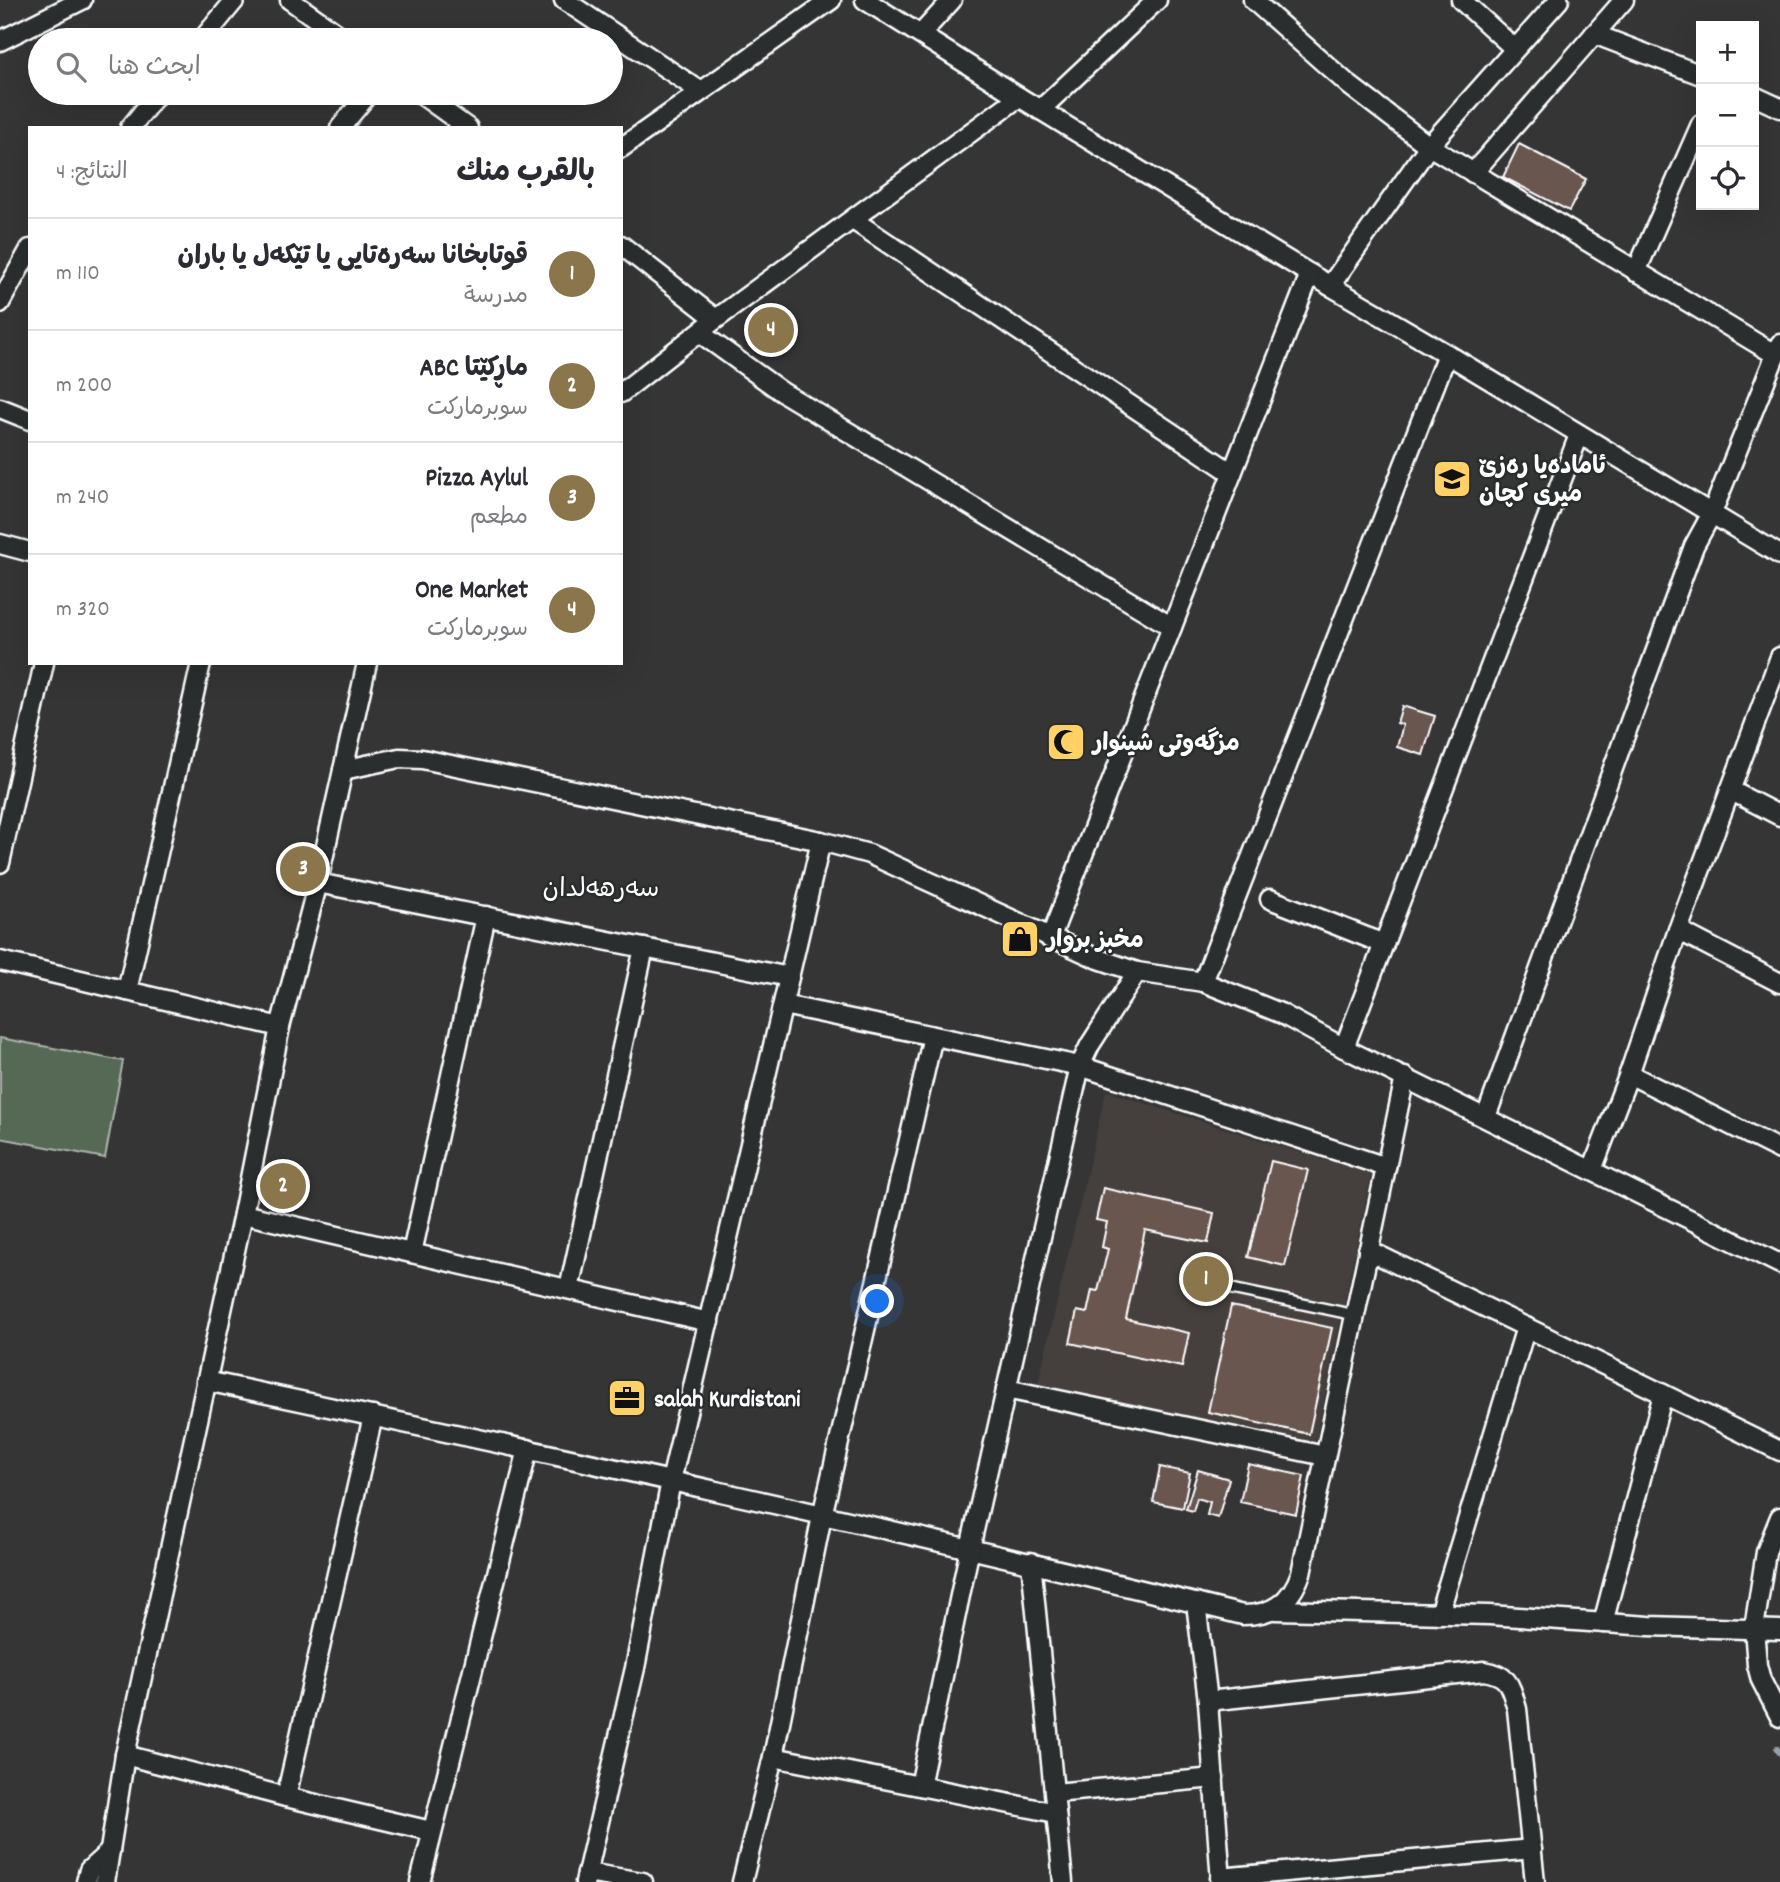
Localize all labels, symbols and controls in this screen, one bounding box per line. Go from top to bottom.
map controls [1696,21,1759,210]
button: + [1696,21,1759,84]
search box [28,28,623,105]
icon: search [52,48,90,86]
text: ابحث هنا [108,50,201,87]
button: − [1696,84,1759,147]
button: locate [1696,147,1759,210]
text: بالقرب منك [457,153,595,196]
text: النتائج: 4 [56,157,128,190]
text: قوتابخانا سەرەتایی یا تێکەل یا باران [178,239,528,276]
text: 110 m [56,258,100,291]
text: 1 [569,258,575,291]
text: مدرسة [464,281,528,314]
pin: 4 [748,304,794,356]
text: ماڕکێتا ABC [419,351,528,388]
text: 200 m [56,370,112,403]
text: 2 [567,370,577,403]
text: سوبرماركت [427,393,528,426]
place label: ئامادەيا رەزێ ميرى كچان [1478,451,1606,513]
school or university icon: ئامادەيا رەزێ ميرى كچان [1431,458,1473,500]
text: Pizza Aylul [425,461,528,498]
text: 240 m [56,482,109,515]
text: 3 [567,482,577,515]
text: مطعم [470,502,528,535]
text: One Market [415,573,528,610]
text: 320 m [56,594,110,627]
text: 4 [567,594,577,627]
text: سوبرماركت [427,614,528,647]
mosque icon: مزگەوتی شينوار [1045,721,1087,763]
place label: مزگەوتی شينوار [1091,727,1240,762]
pin: 3 [280,843,326,895]
district label: سەرهەلدان [543,872,659,909]
shop icon: مخبز بروار [999,918,1041,960]
place label: مخبز بروار [1045,925,1144,959]
pin: 2 [260,1160,306,1212]
pin: 1 [1183,1253,1229,1305]
your location [860,1284,894,1318]
office icon: salah Kurdistani [606,1377,648,1419]
place label: salah Kurdistani [654,1384,801,1418]

